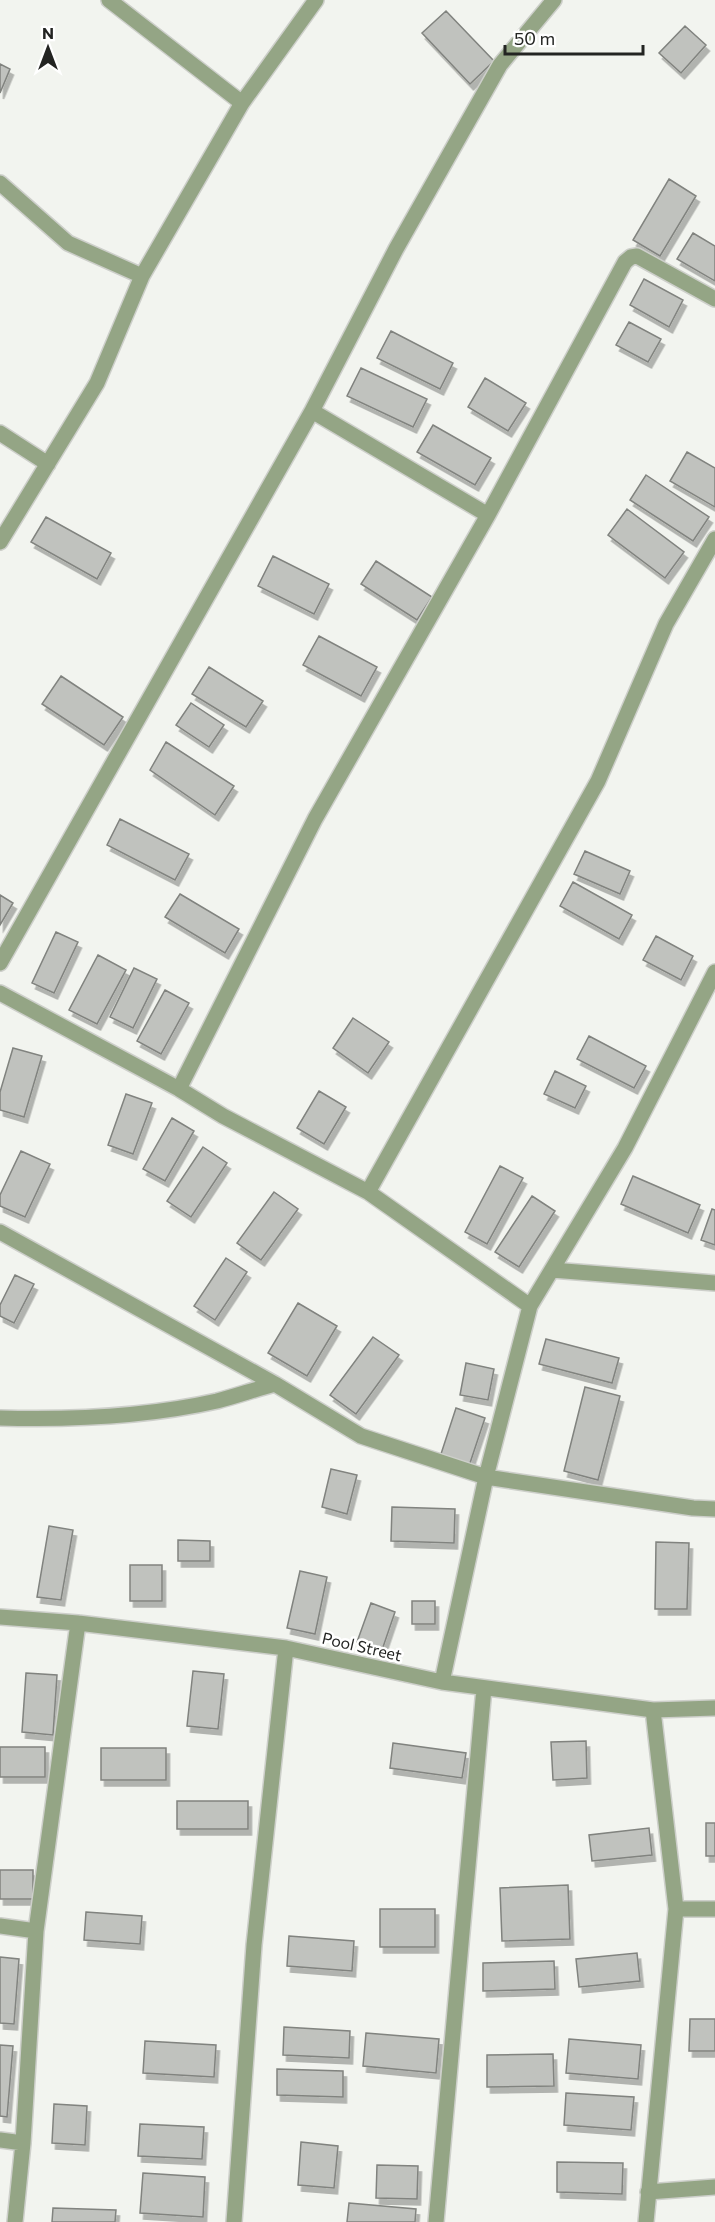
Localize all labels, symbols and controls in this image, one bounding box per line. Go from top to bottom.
north arrow [18,18,78,78]
scale bar [505,18,643,56]
text: N [42,23,54,42]
text: 50 m [514,27,555,49]
street label: Pool Street [320,1628,404,1664]

